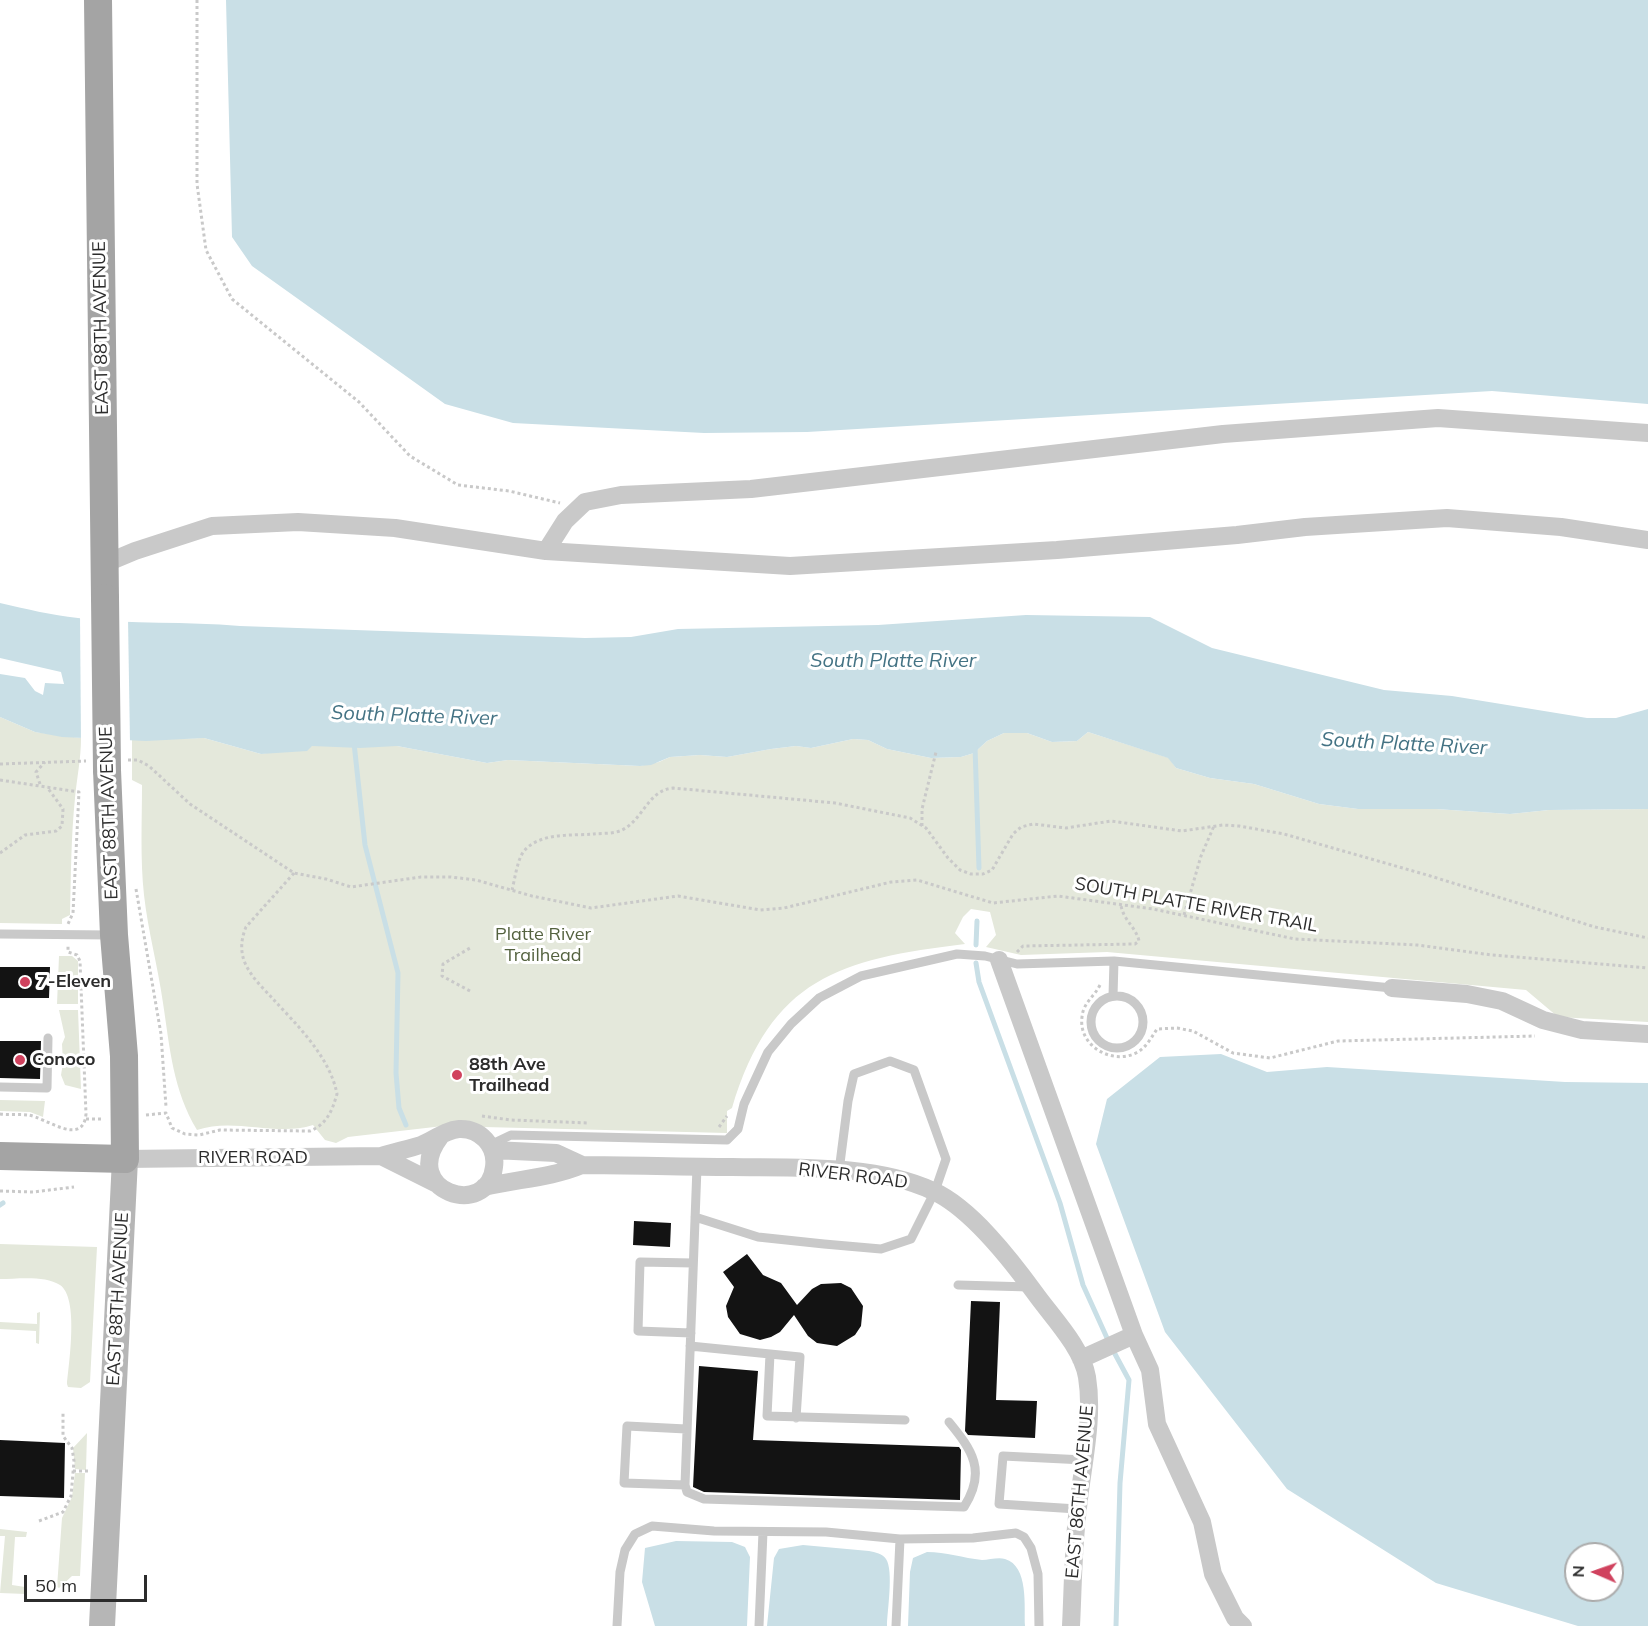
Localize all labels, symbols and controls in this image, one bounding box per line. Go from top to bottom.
street label: EAST 88TH AVENUE [89,241,113,415]
water label: South Platte River [810,649,976,673]
water label: South Platte River [331,701,497,731]
street label: EAST 88TH AVENUE [95,726,123,900]
water label: South Platte River [1320,728,1488,760]
street label: SOUTH PLATTE RIVER TRAIL [1073,873,1319,937]
park label: Platte River Trailhead [495,924,591,966]
place label: 7-Eleven [37,971,111,993]
marker: 7-Eleven [18,975,32,989]
place label: Conoco [32,1049,95,1071]
marker: Conoco [13,1053,27,1067]
place label: 88th Ave Trailhead [469,1054,549,1096]
marker: 88th Ave Trailhead [450,1068,464,1082]
street label: RIVER ROAD [198,1147,308,1169]
street label: RIVER ROAD [797,1159,909,1193]
street label: EAST 88TH AVENUE [103,1212,133,1386]
street label: EAST 86TH AVENUE [1062,1405,1098,1579]
north arrow [1564,1542,1624,1602]
scale bar [27,1563,150,1601]
text: N [1568,1565,1588,1578]
text: 50 m [35,1574,77,1597]

